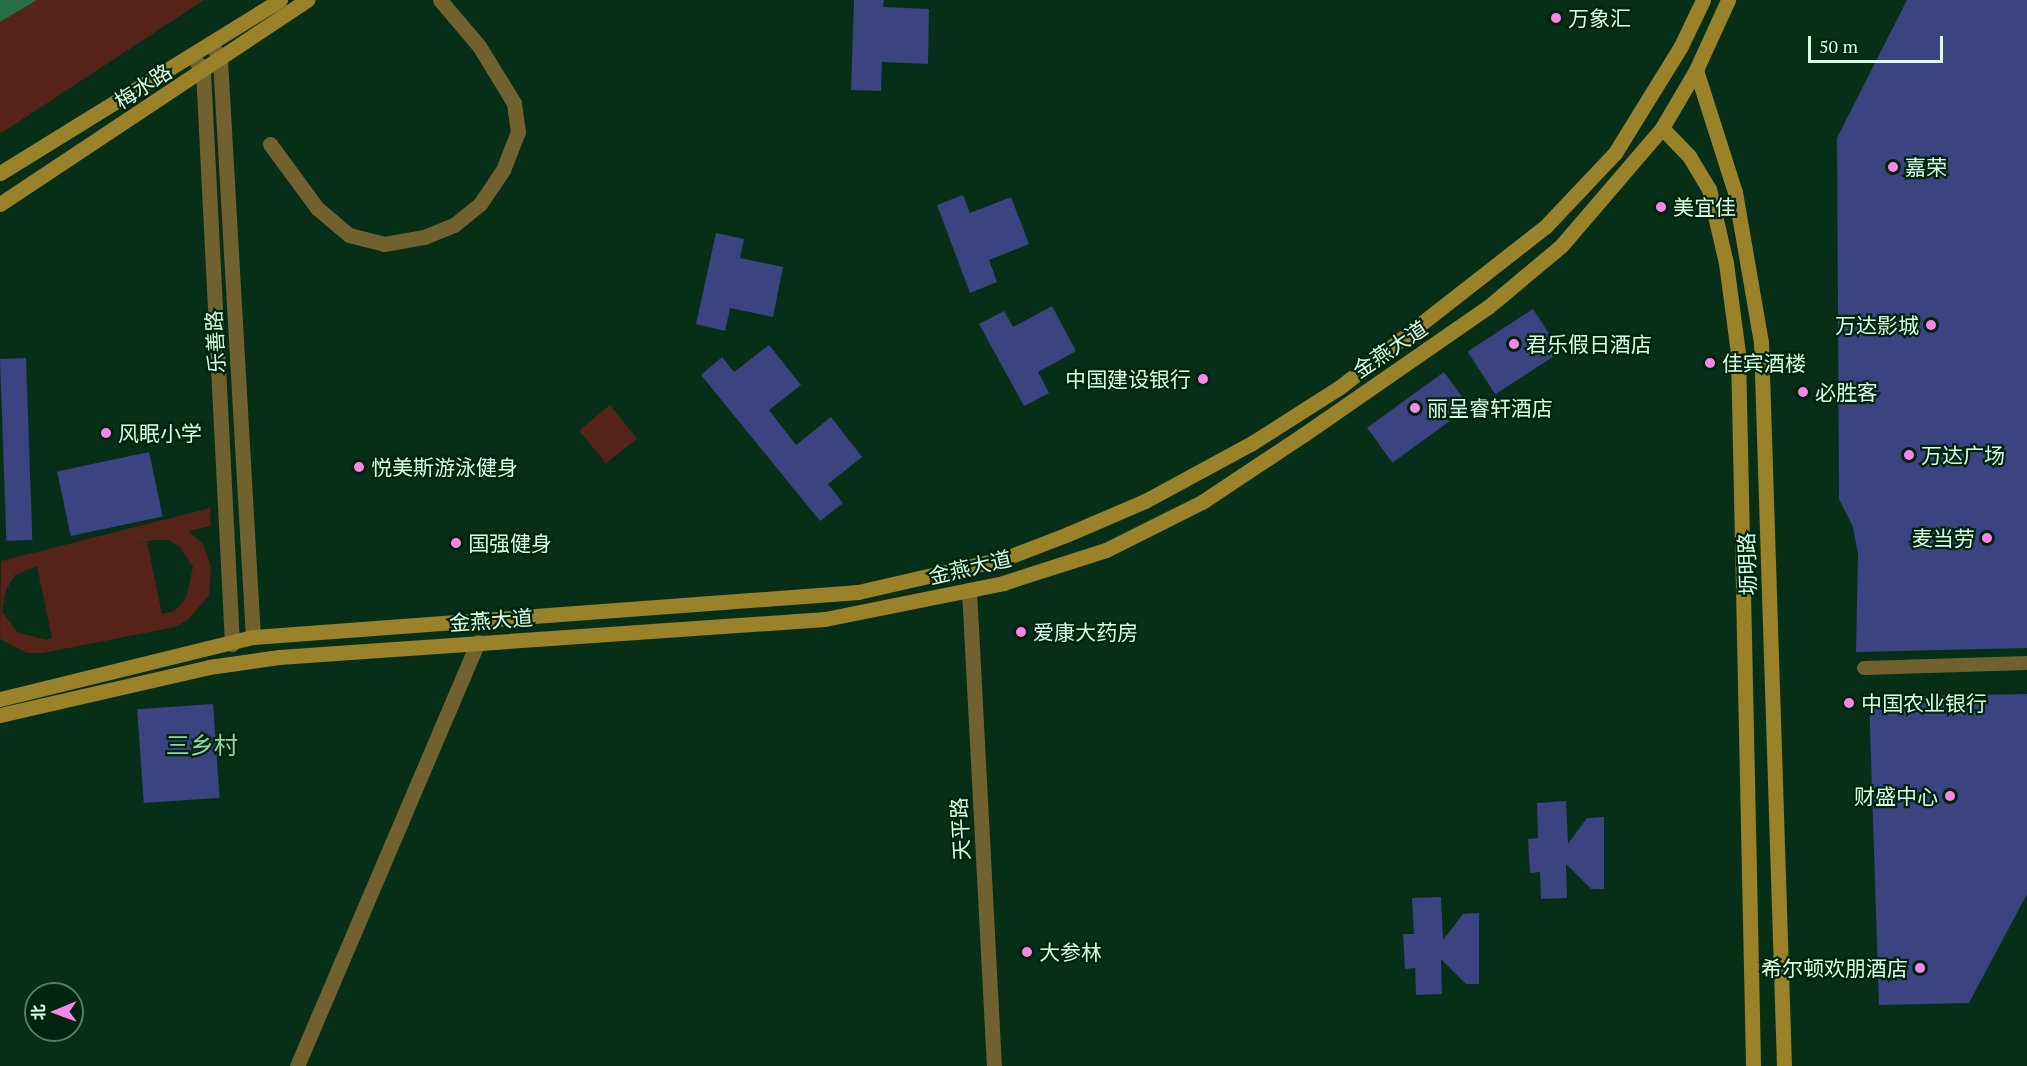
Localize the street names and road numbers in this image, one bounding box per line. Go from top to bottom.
street label: 梅水路 [110,58,176,114]
street label: 乐善路 [201,310,229,374]
street label: 金燕大道 [1348,315,1432,383]
street label: 坜明路 [1733,532,1761,596]
street label: 金燕大道 [926,545,1014,589]
street label: 金燕大道 [448,605,534,635]
street label: 天平路 [946,797,974,861]

